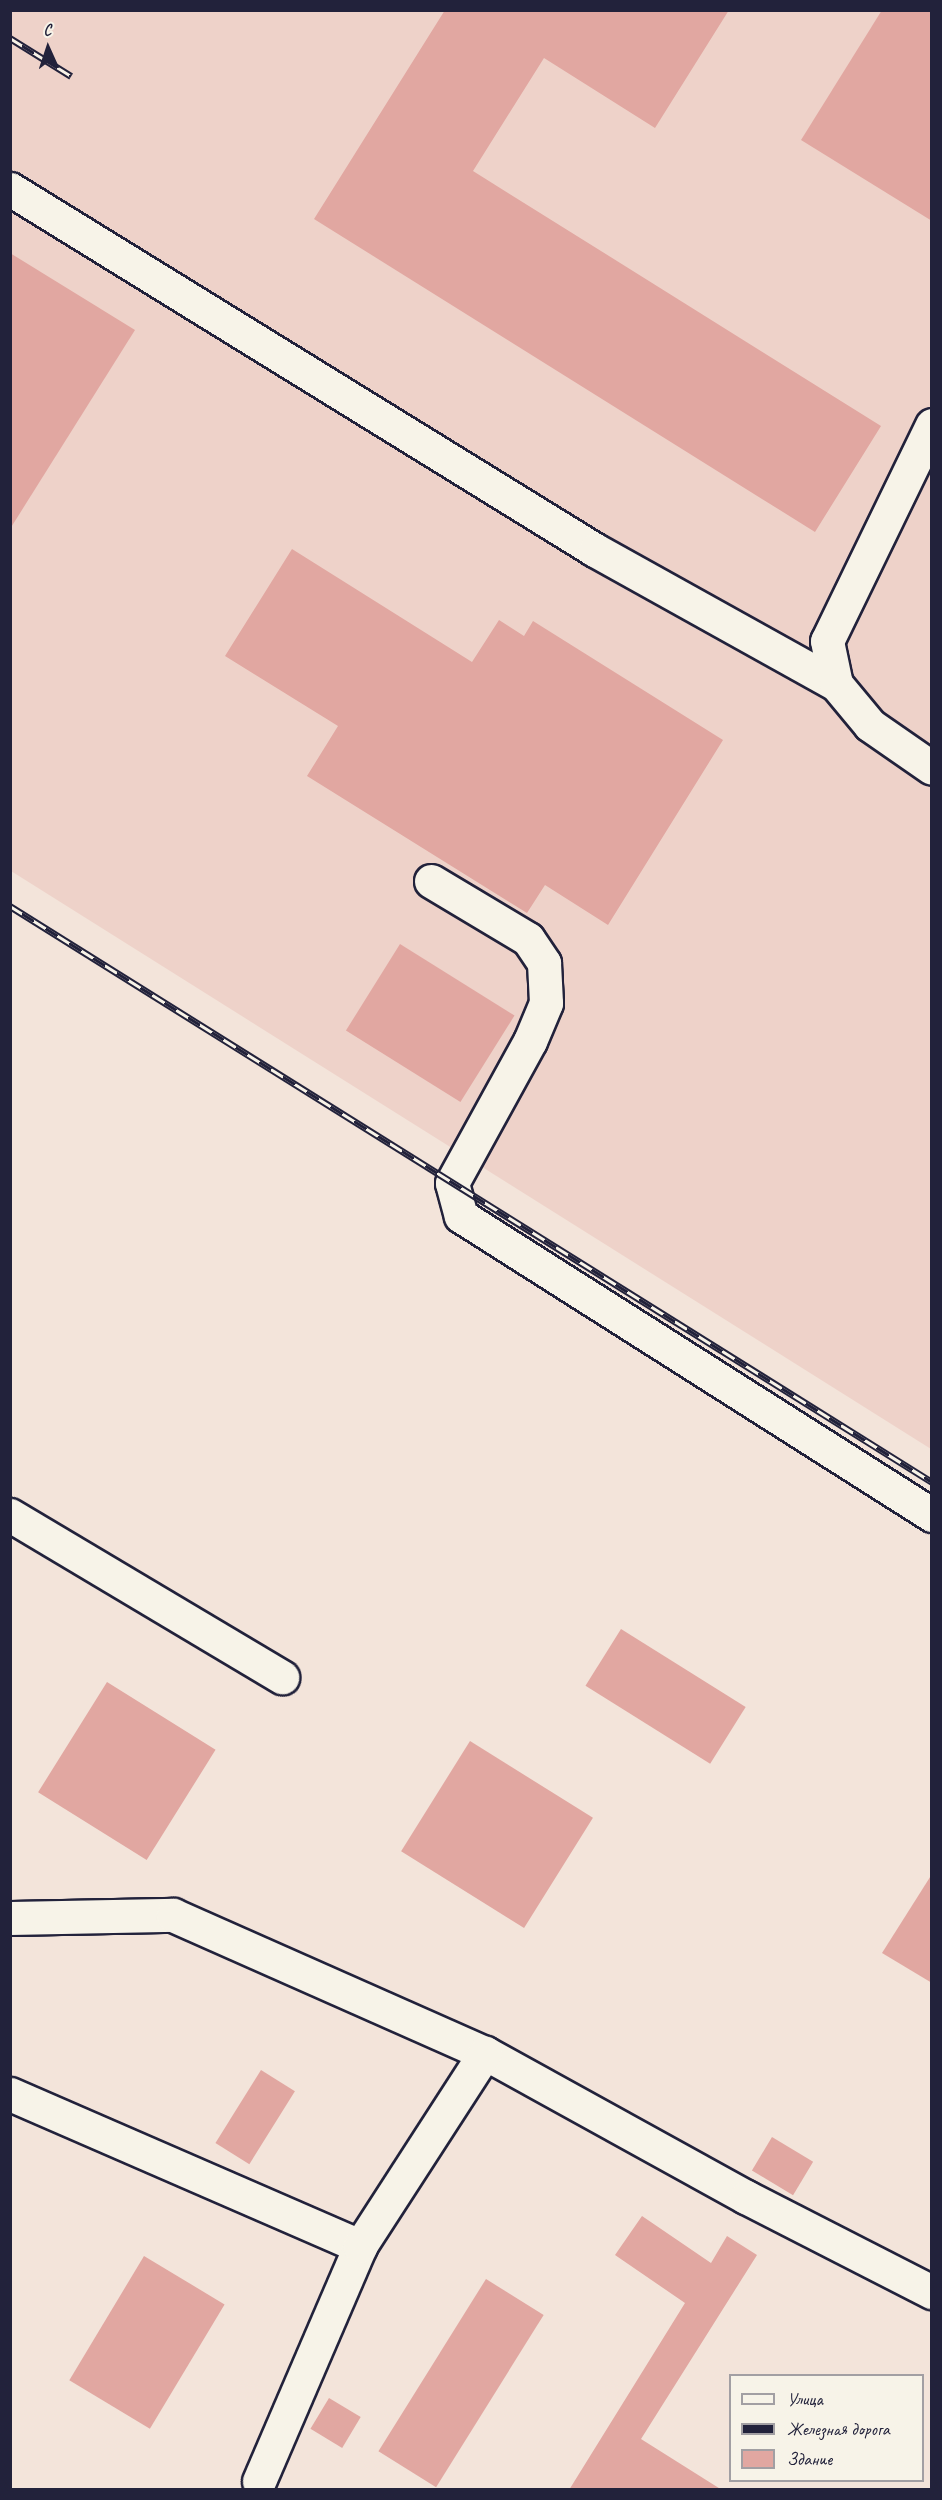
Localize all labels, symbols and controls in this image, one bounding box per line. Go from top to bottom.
north arrow [18,18,78,78]
text: С [43,20,51,40]
legend [729,2374,924,2482]
text: Улица [787,2388,823,2410]
text: Железная дорога [787,2418,890,2440]
text: Здание [787,2448,832,2470]

